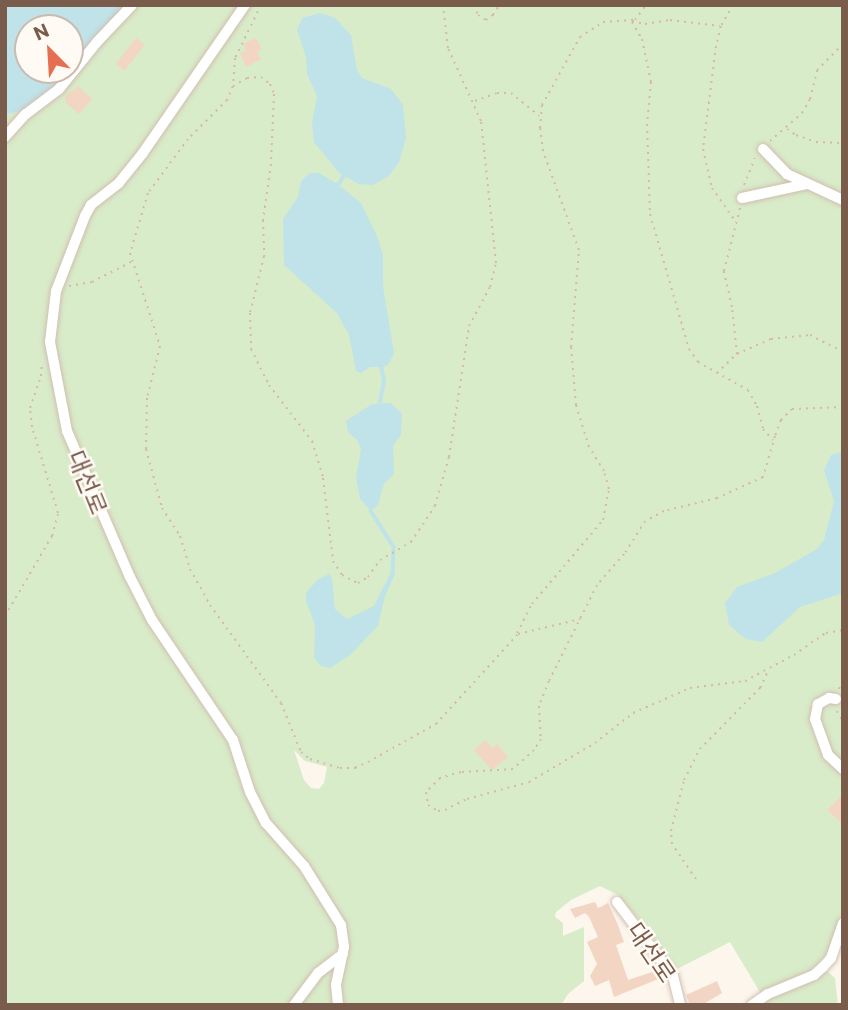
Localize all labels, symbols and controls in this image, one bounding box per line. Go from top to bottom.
north arrow [14,14,84,84]
text: N [30,18,52,45]
street label: 대선로 [62,446,114,518]
street label: 대선로 [622,916,682,988]

